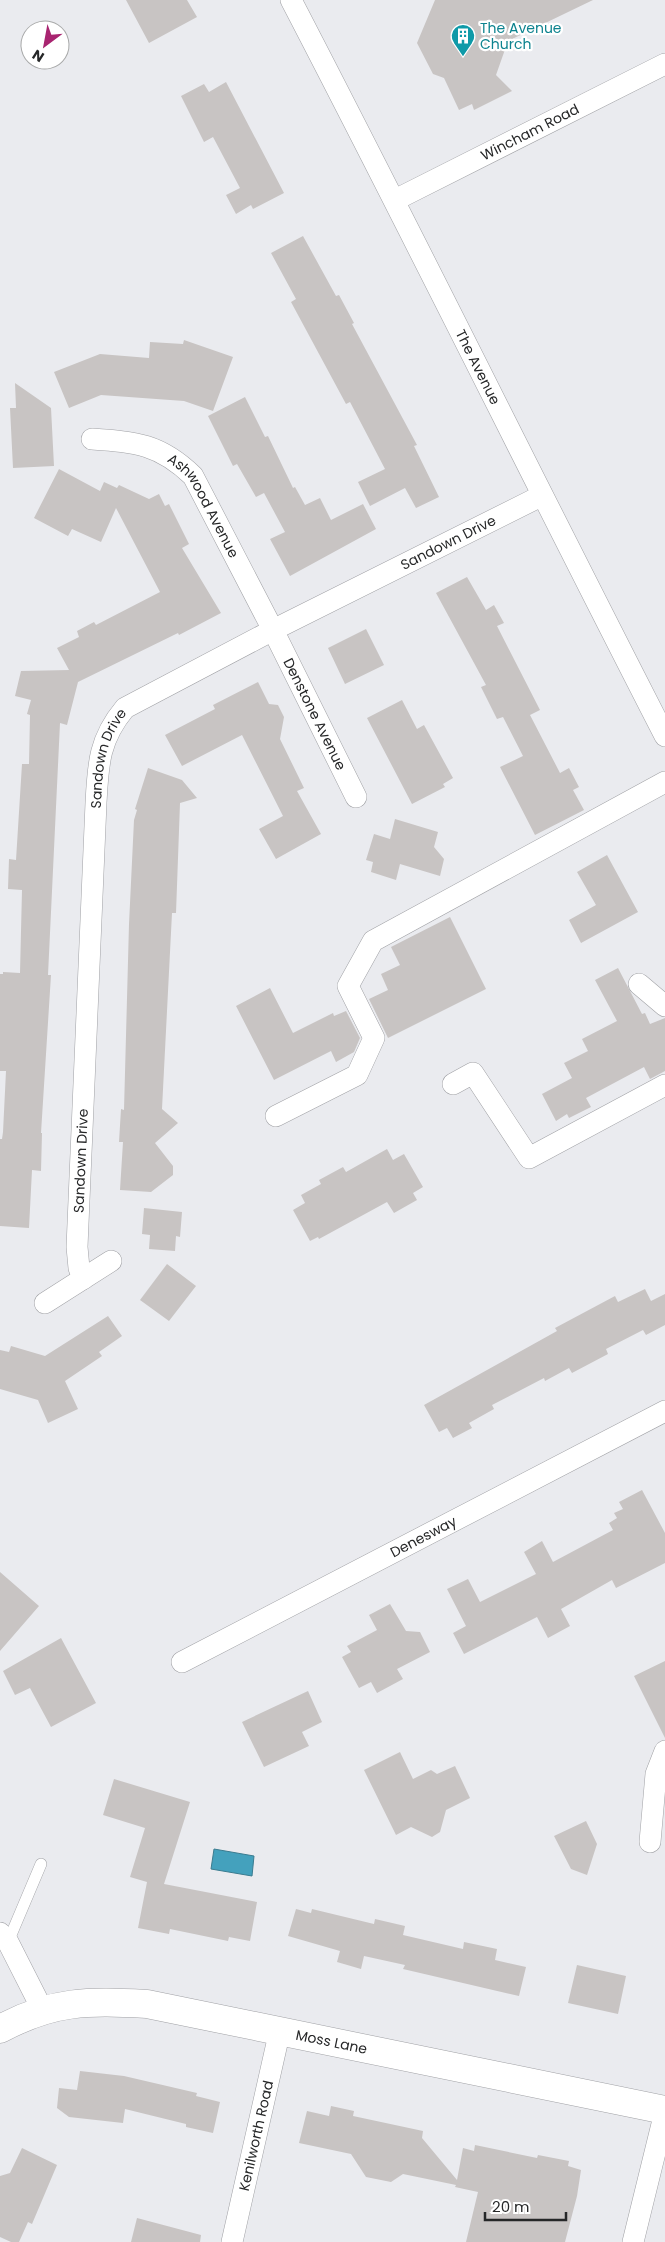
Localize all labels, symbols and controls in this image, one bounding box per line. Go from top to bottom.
place label: The Avenue Church [480,18,562,54]
north arrow [20,20,70,70]
building icon: The Avenue Church [450,23,476,57]
text: N [28,45,48,67]
street label: Wincham Road [477,99,582,165]
street label: The Avenue [451,326,506,408]
street label: Ashwood Avenue [164,449,244,561]
street label: Sandown Drive [397,510,500,575]
street label: Denstone Avenue [278,654,351,774]
street label: Sandown Drive [86,704,131,809]
street label: Sandown Drive [68,1108,93,1213]
street label: Denesway [387,1511,460,1562]
street label: Moss Lane [294,2025,369,2059]
street label: Kenilworth Road [234,2078,278,2193]
scale bar [485,2190,566,2222]
text: 20 m [492,2196,530,2217]

